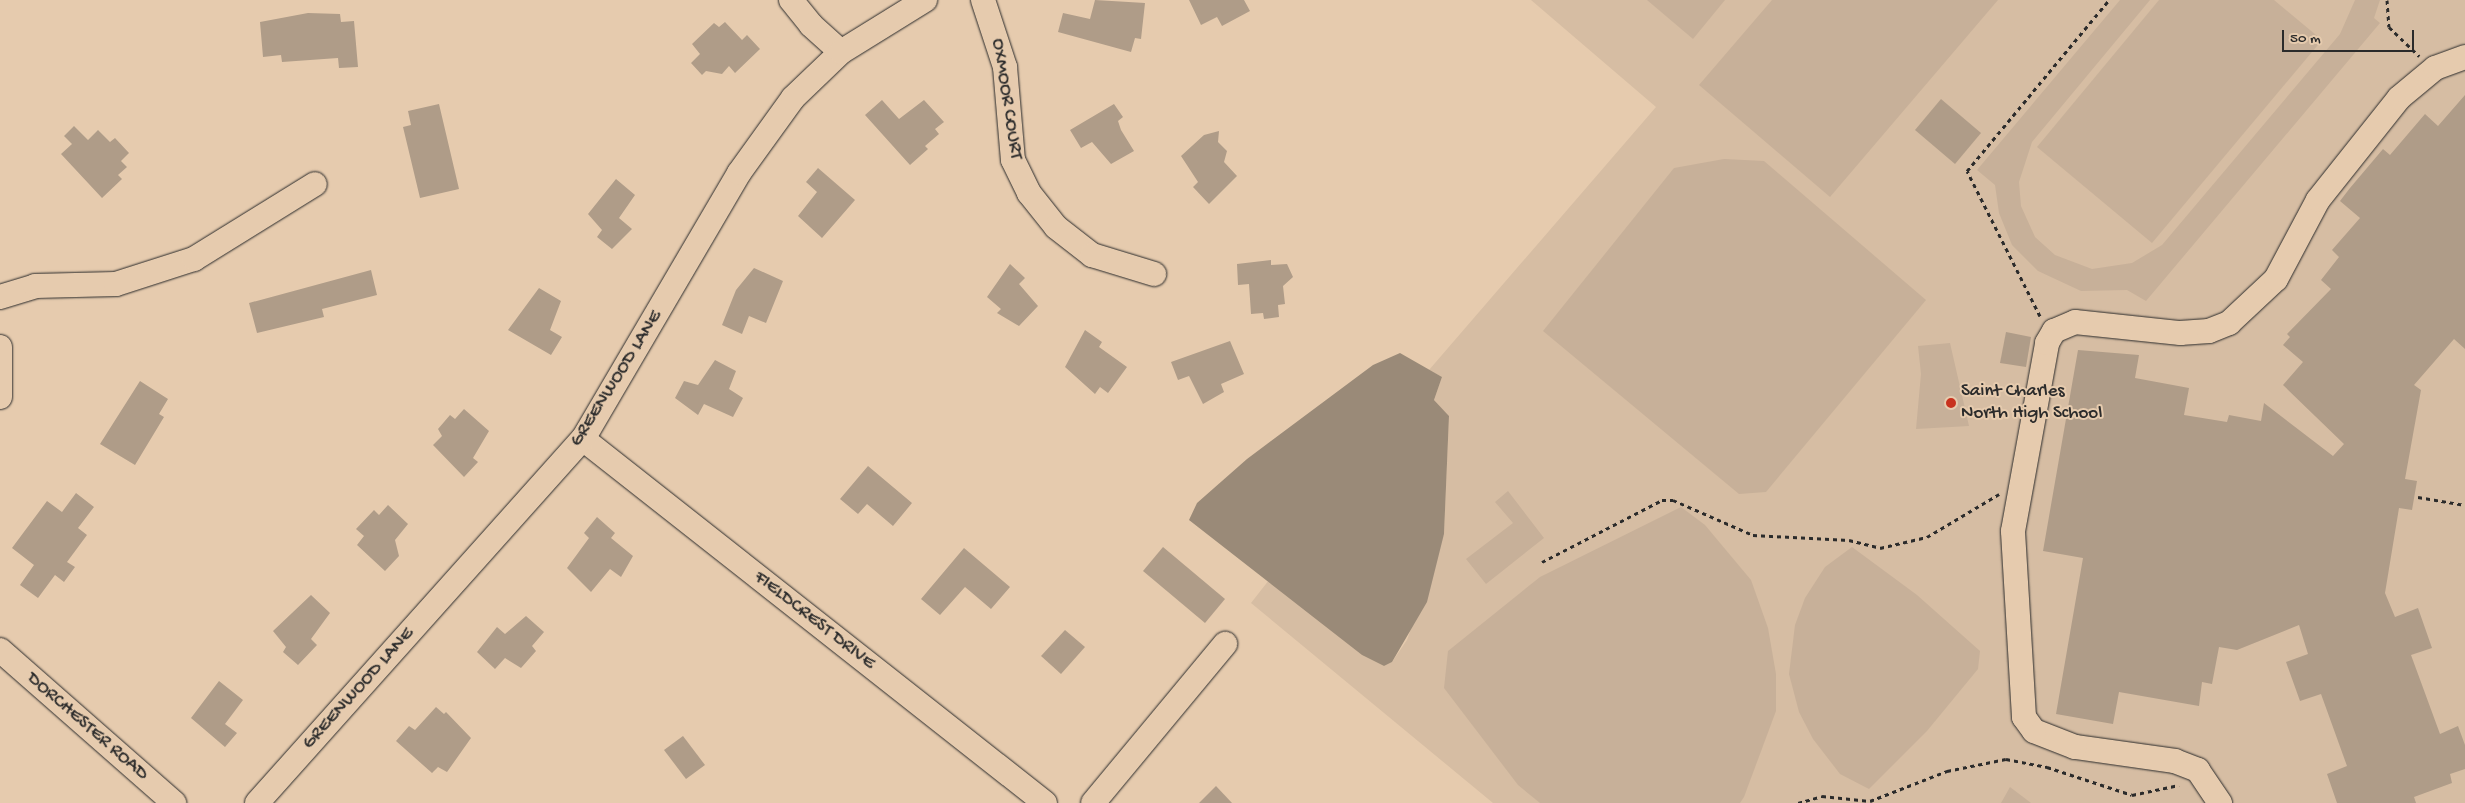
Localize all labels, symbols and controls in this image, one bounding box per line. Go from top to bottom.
scale bar [2285,20,2418,52]
text: 50 m [2290,30,2321,48]
street label: OXMOOR COURT [985,37,1027,161]
street label: GREENWOOD LANE [566,307,668,451]
place label: Saint Charles North High School [1961,381,2102,425]
marker: Saint Charles North High School [1945,397,1957,409]
street label: FIELDCREST DRIVE [749,567,879,675]
street label: GREENWOOD LANE [298,623,420,755]
street label: DORCHESTER ROAD [21,668,153,786]

